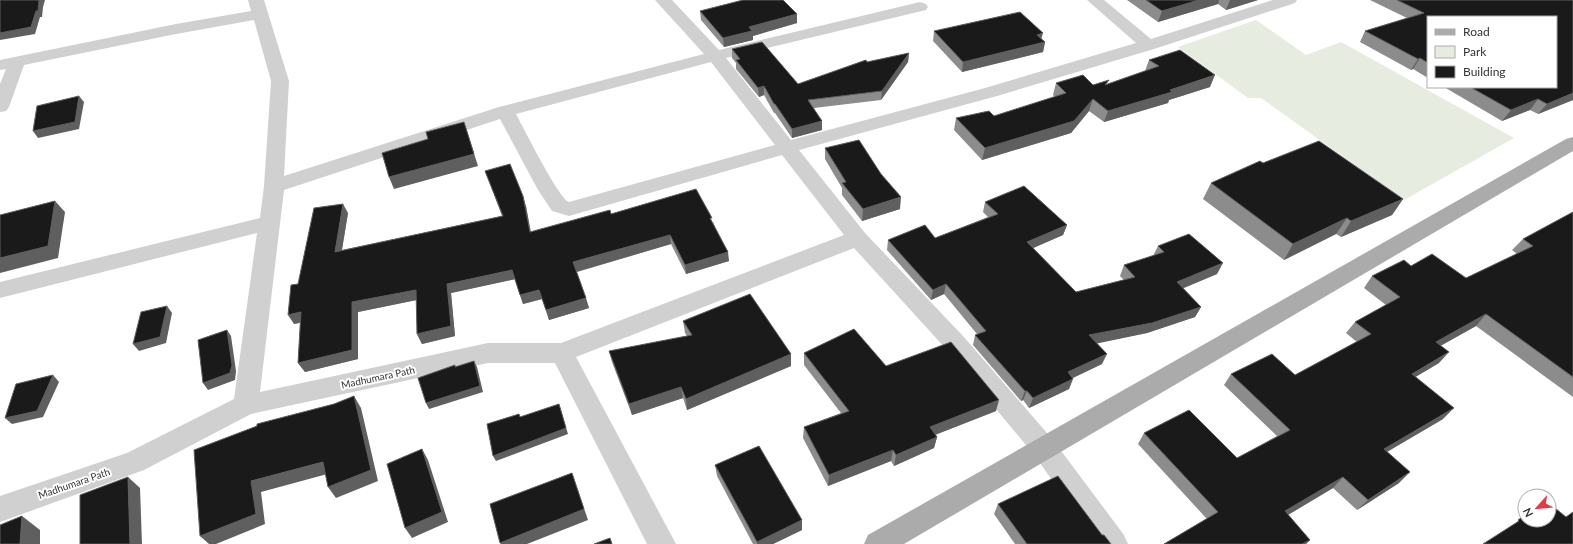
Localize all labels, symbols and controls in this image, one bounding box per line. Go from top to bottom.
legend [1427,16,1557,88]
text: Road [1463,24,1490,39]
text: Park [1463,44,1487,59]
text: Building [1463,64,1506,79]
street label: Madhumara Path [340,363,416,391]
street label: Madhumara Path [37,465,111,501]
north arrow [1517,488,1557,528]
text: N [1520,506,1535,519]

